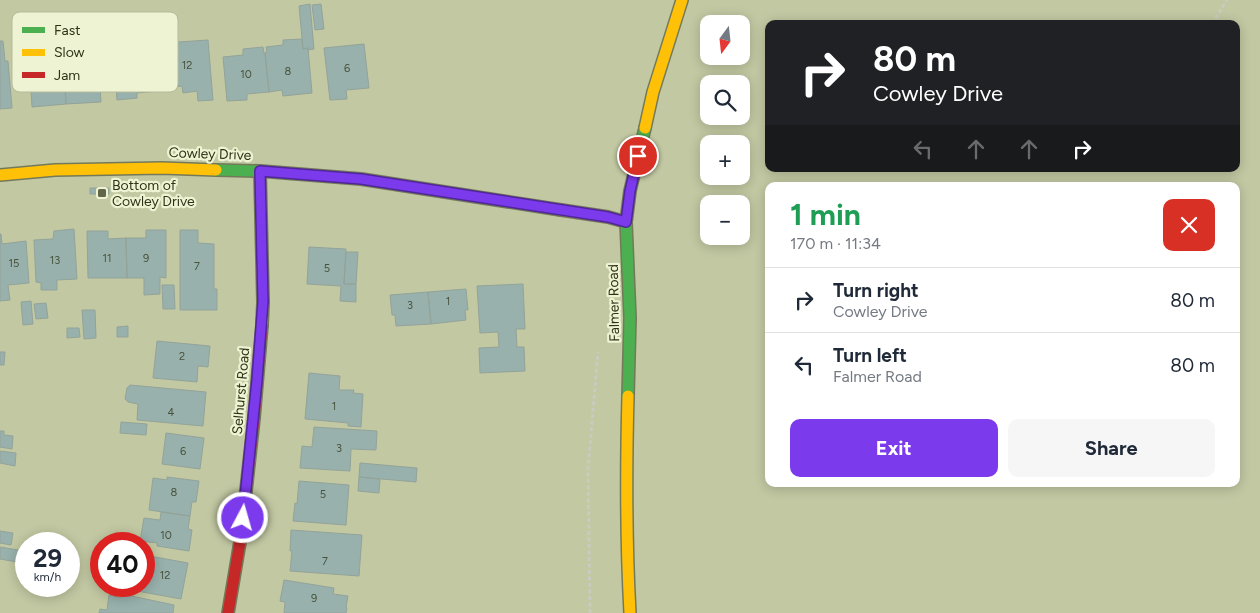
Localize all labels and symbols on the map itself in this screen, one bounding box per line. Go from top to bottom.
legend [12,12,178,92]
north arrow [700,15,750,65]
text: Fast [54,22,80,39]
text: Slow [54,44,85,61]
house number: 12 [182,59,192,72]
house number: 6 [344,62,350,75]
house number: 8 [285,65,292,78]
text: Jam [54,67,80,84]
house number: 10 [240,68,252,81]
pin [617,135,659,177]
street label: Cowley Drive [168,144,252,164]
place label: Bottom of Cowley Drive [112,177,195,210]
marker: Bottom of Cowley Drive [96,187,108,199]
house number: 11 [102,252,112,265]
house number: 9 [143,252,149,265]
house number: 13 [50,254,60,267]
house number: 15 [9,257,19,270]
house number: 7 [194,260,200,273]
house number: 5 [324,262,330,275]
street label: Falmer Road [605,264,623,342]
house number: 1 [446,295,450,308]
house number: 3 [407,299,413,312]
street label: Selhurst Road [229,347,253,435]
house number: 2 [179,350,185,363]
house number: 1 [332,400,336,413]
house number: 4 [168,406,175,419]
house number: 3 [336,442,342,455]
house number: 6 [180,445,186,458]
house number: 8 [171,486,178,499]
house number: 5 [320,488,326,501]
position arrow [216,491,268,543]
house number: 10 [160,529,172,542]
speed limit sign: 40 [90,532,155,597]
house number: 7 [322,555,328,568]
house number: 12 [160,569,170,582]
house number: 9 [311,592,317,605]

